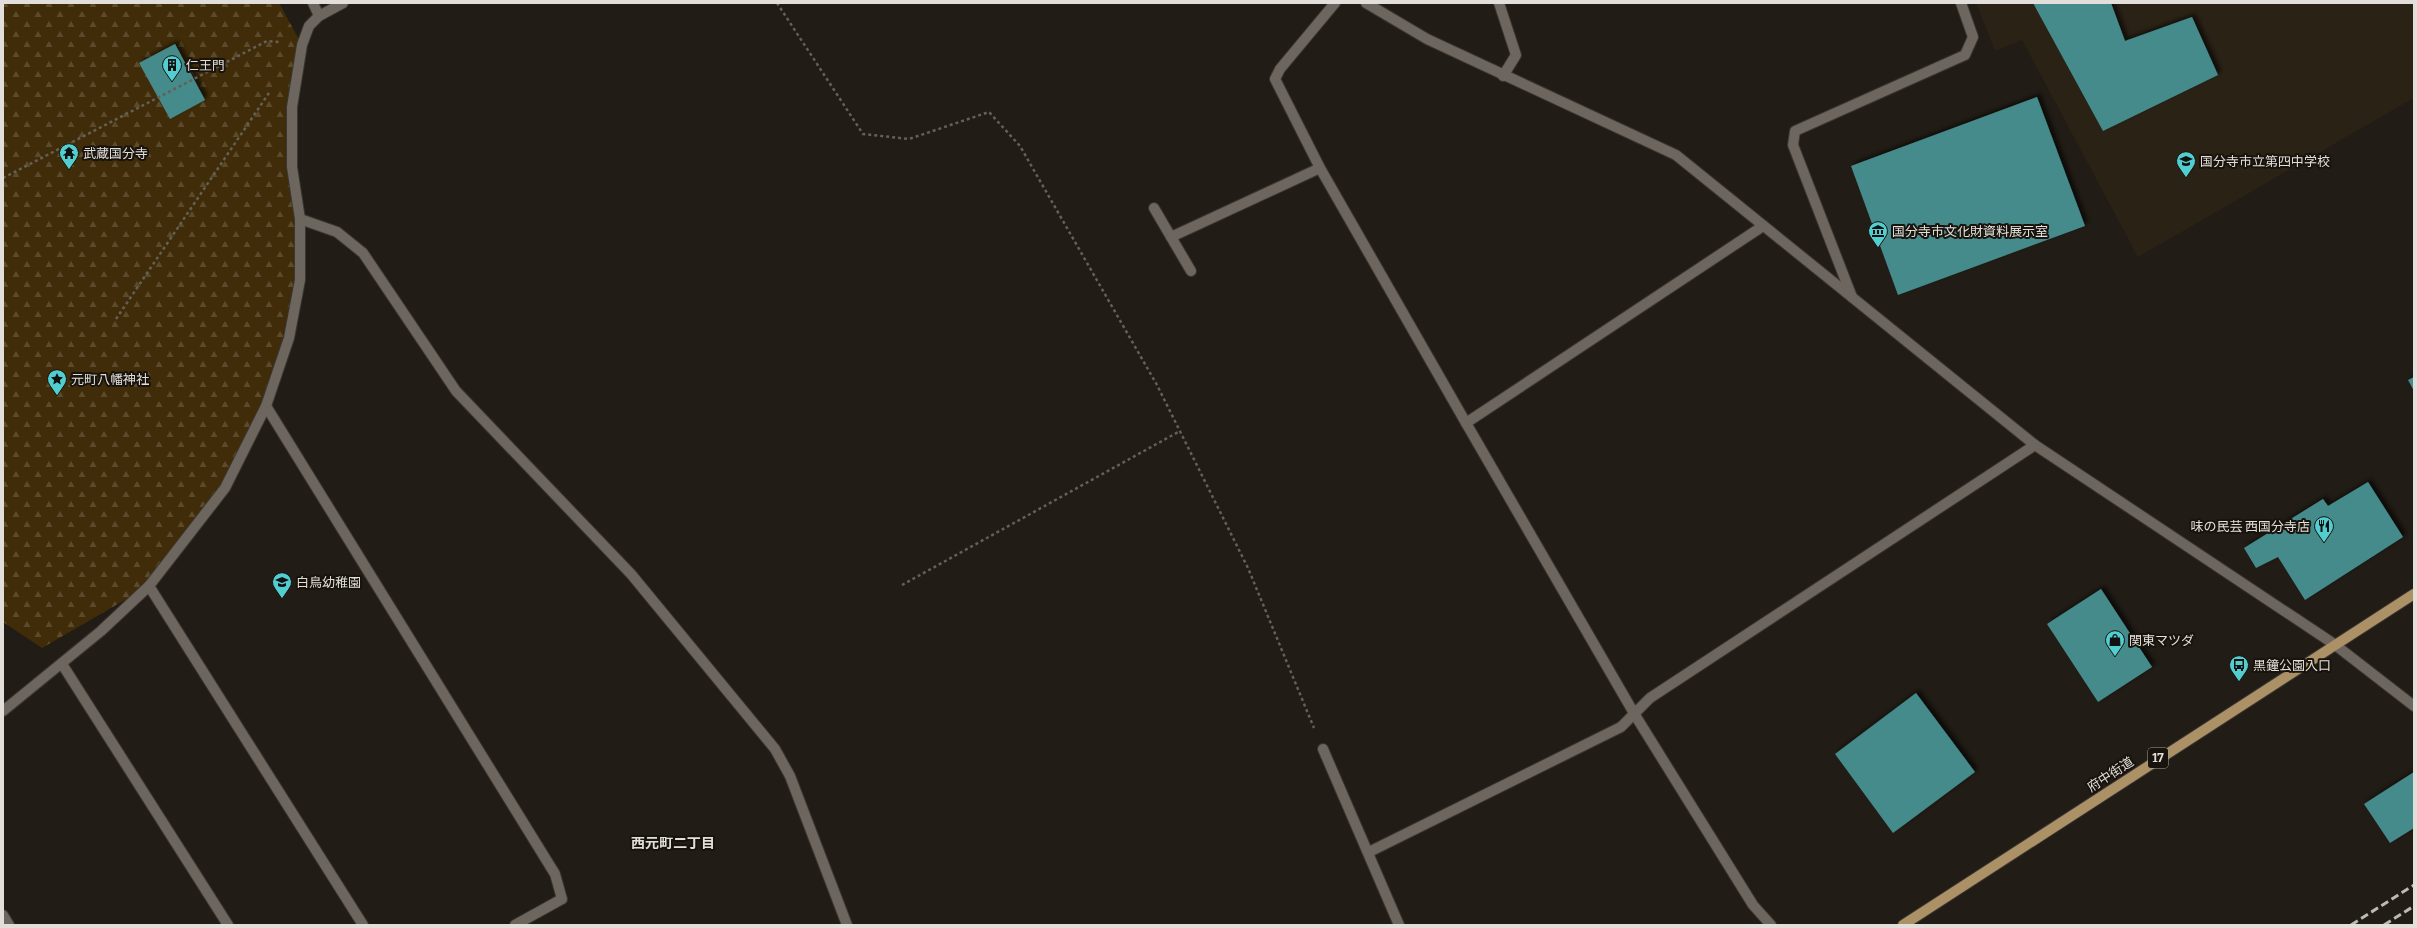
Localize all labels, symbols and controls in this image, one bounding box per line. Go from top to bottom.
building icon: 仁王門 [161,54,183,82]
place label: 仁王門 [186,58,225,73]
temple icon: 武蔵国分寺 [58,142,80,170]
place label: 武蔵国分寺 [83,146,148,161]
school or university icon: 国分寺市立第四中学校 [2175,150,2197,178]
place label: 国分寺市立第四中学校 [2200,154,2330,169]
museum icon: 国分寺市文化財資料展示室 [1867,220,1889,248]
place label: 国分寺市文化財資料展示室 [1892,224,2048,239]
place icon: 元町八幡神社 [46,368,68,396]
place label: 元町八幡神社 [71,372,149,387]
restaurant icon: 味の民芸 西国分寺店 [2313,515,2335,543]
place label: 味の民芸 西国分寺店 [2190,519,2310,534]
school or university icon: 白鳥幼稚園 [271,571,293,599]
place label: 白鳥幼稚園 [296,575,361,590]
shop icon: 関東マツダ [2104,629,2126,657]
place label: 関東マツダ [2129,633,2194,648]
bus stop icon: 黒鐘公園入口 [2228,654,2250,682]
place label: 黒鐘公園入口 [2253,658,2331,673]
road number: 17 [2148,748,2168,768]
street label: 府中街道 [2084,754,2136,795]
district label: 西元町二丁目 [631,835,715,852]

